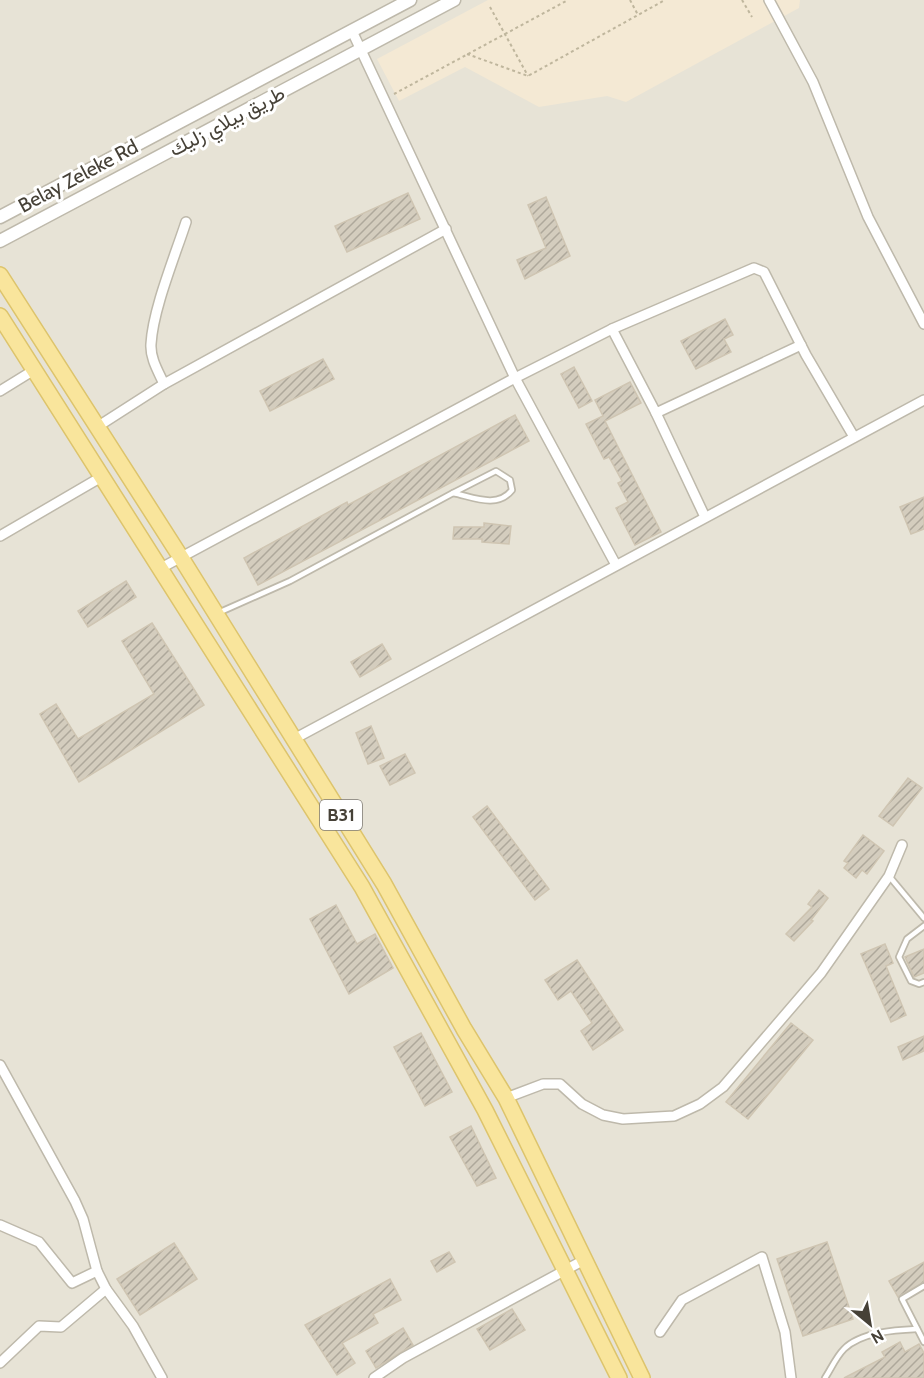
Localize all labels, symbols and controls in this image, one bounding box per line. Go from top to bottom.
street label: طريق بيلاي زليك [165,80,291,166]
street label: Belay Zeleke Rd [14,134,142,218]
road number: B31 [320,800,362,830]
north arrow [840,1294,900,1354]
text: N [868,1326,887,1348]

